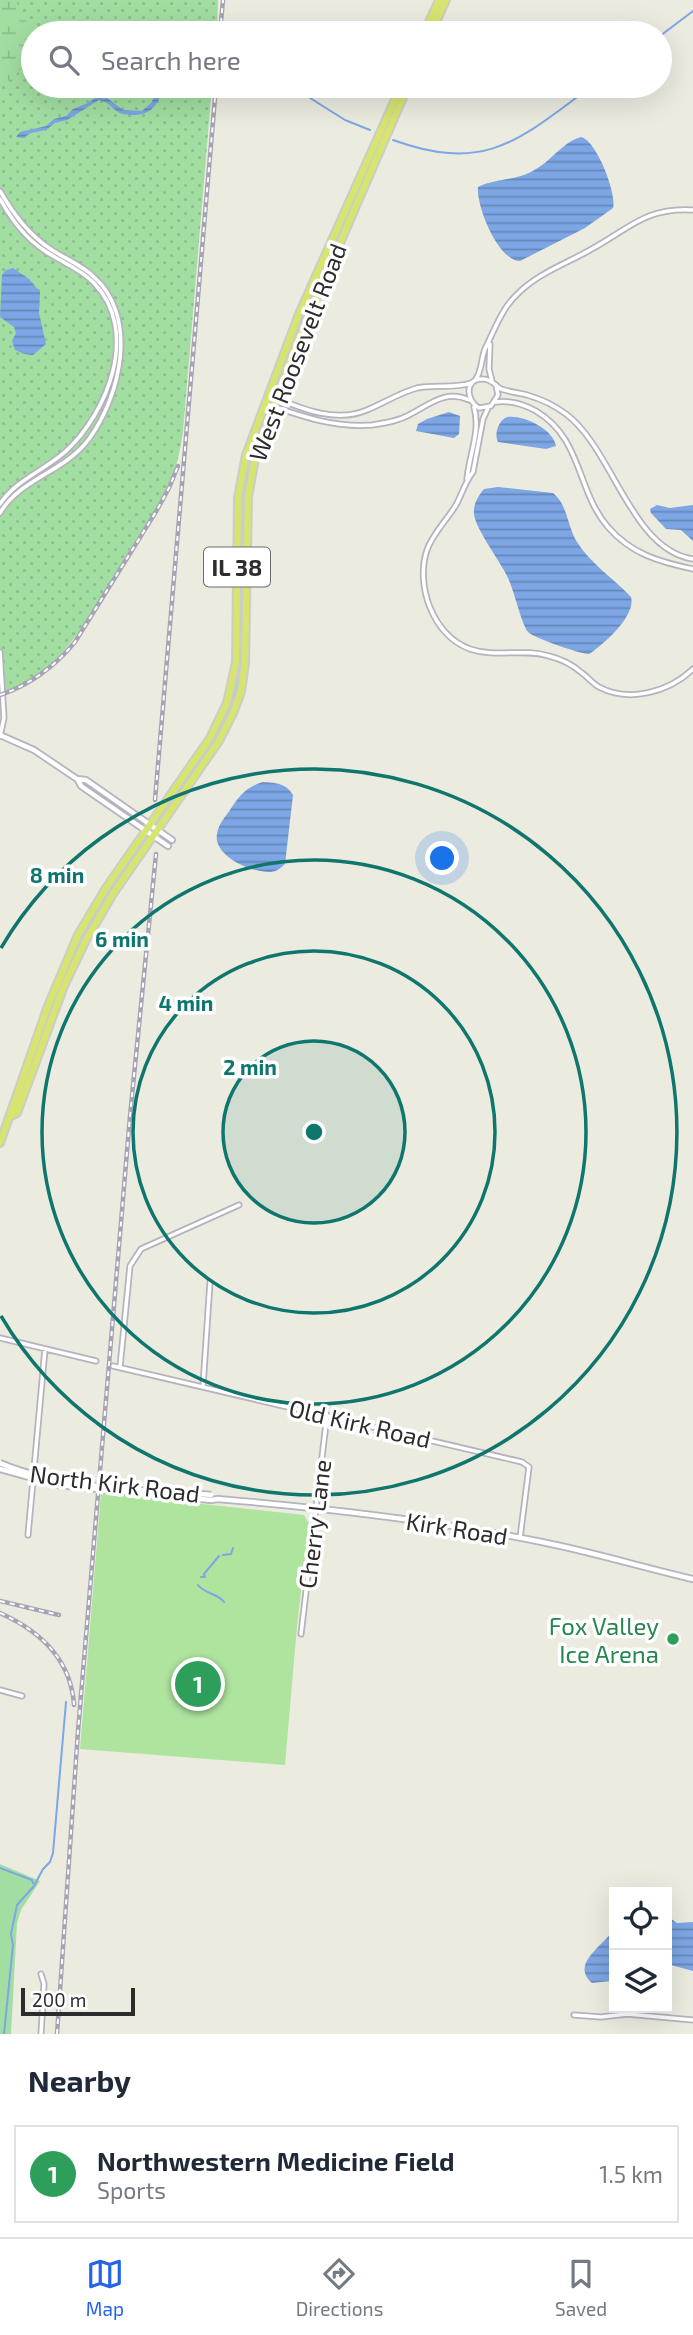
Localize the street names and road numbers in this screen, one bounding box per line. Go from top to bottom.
street label: West Roosevelt Road [242,239,352,465]
road number: IL 38 [204,548,270,586]
street label: Old Kirk Road [286,1393,434,1453]
street label: North Kirk Road [28,1458,202,1508]
street label: Cherry Lane [292,1458,336,1590]
street label: Kirk Road [404,1506,510,1550]

